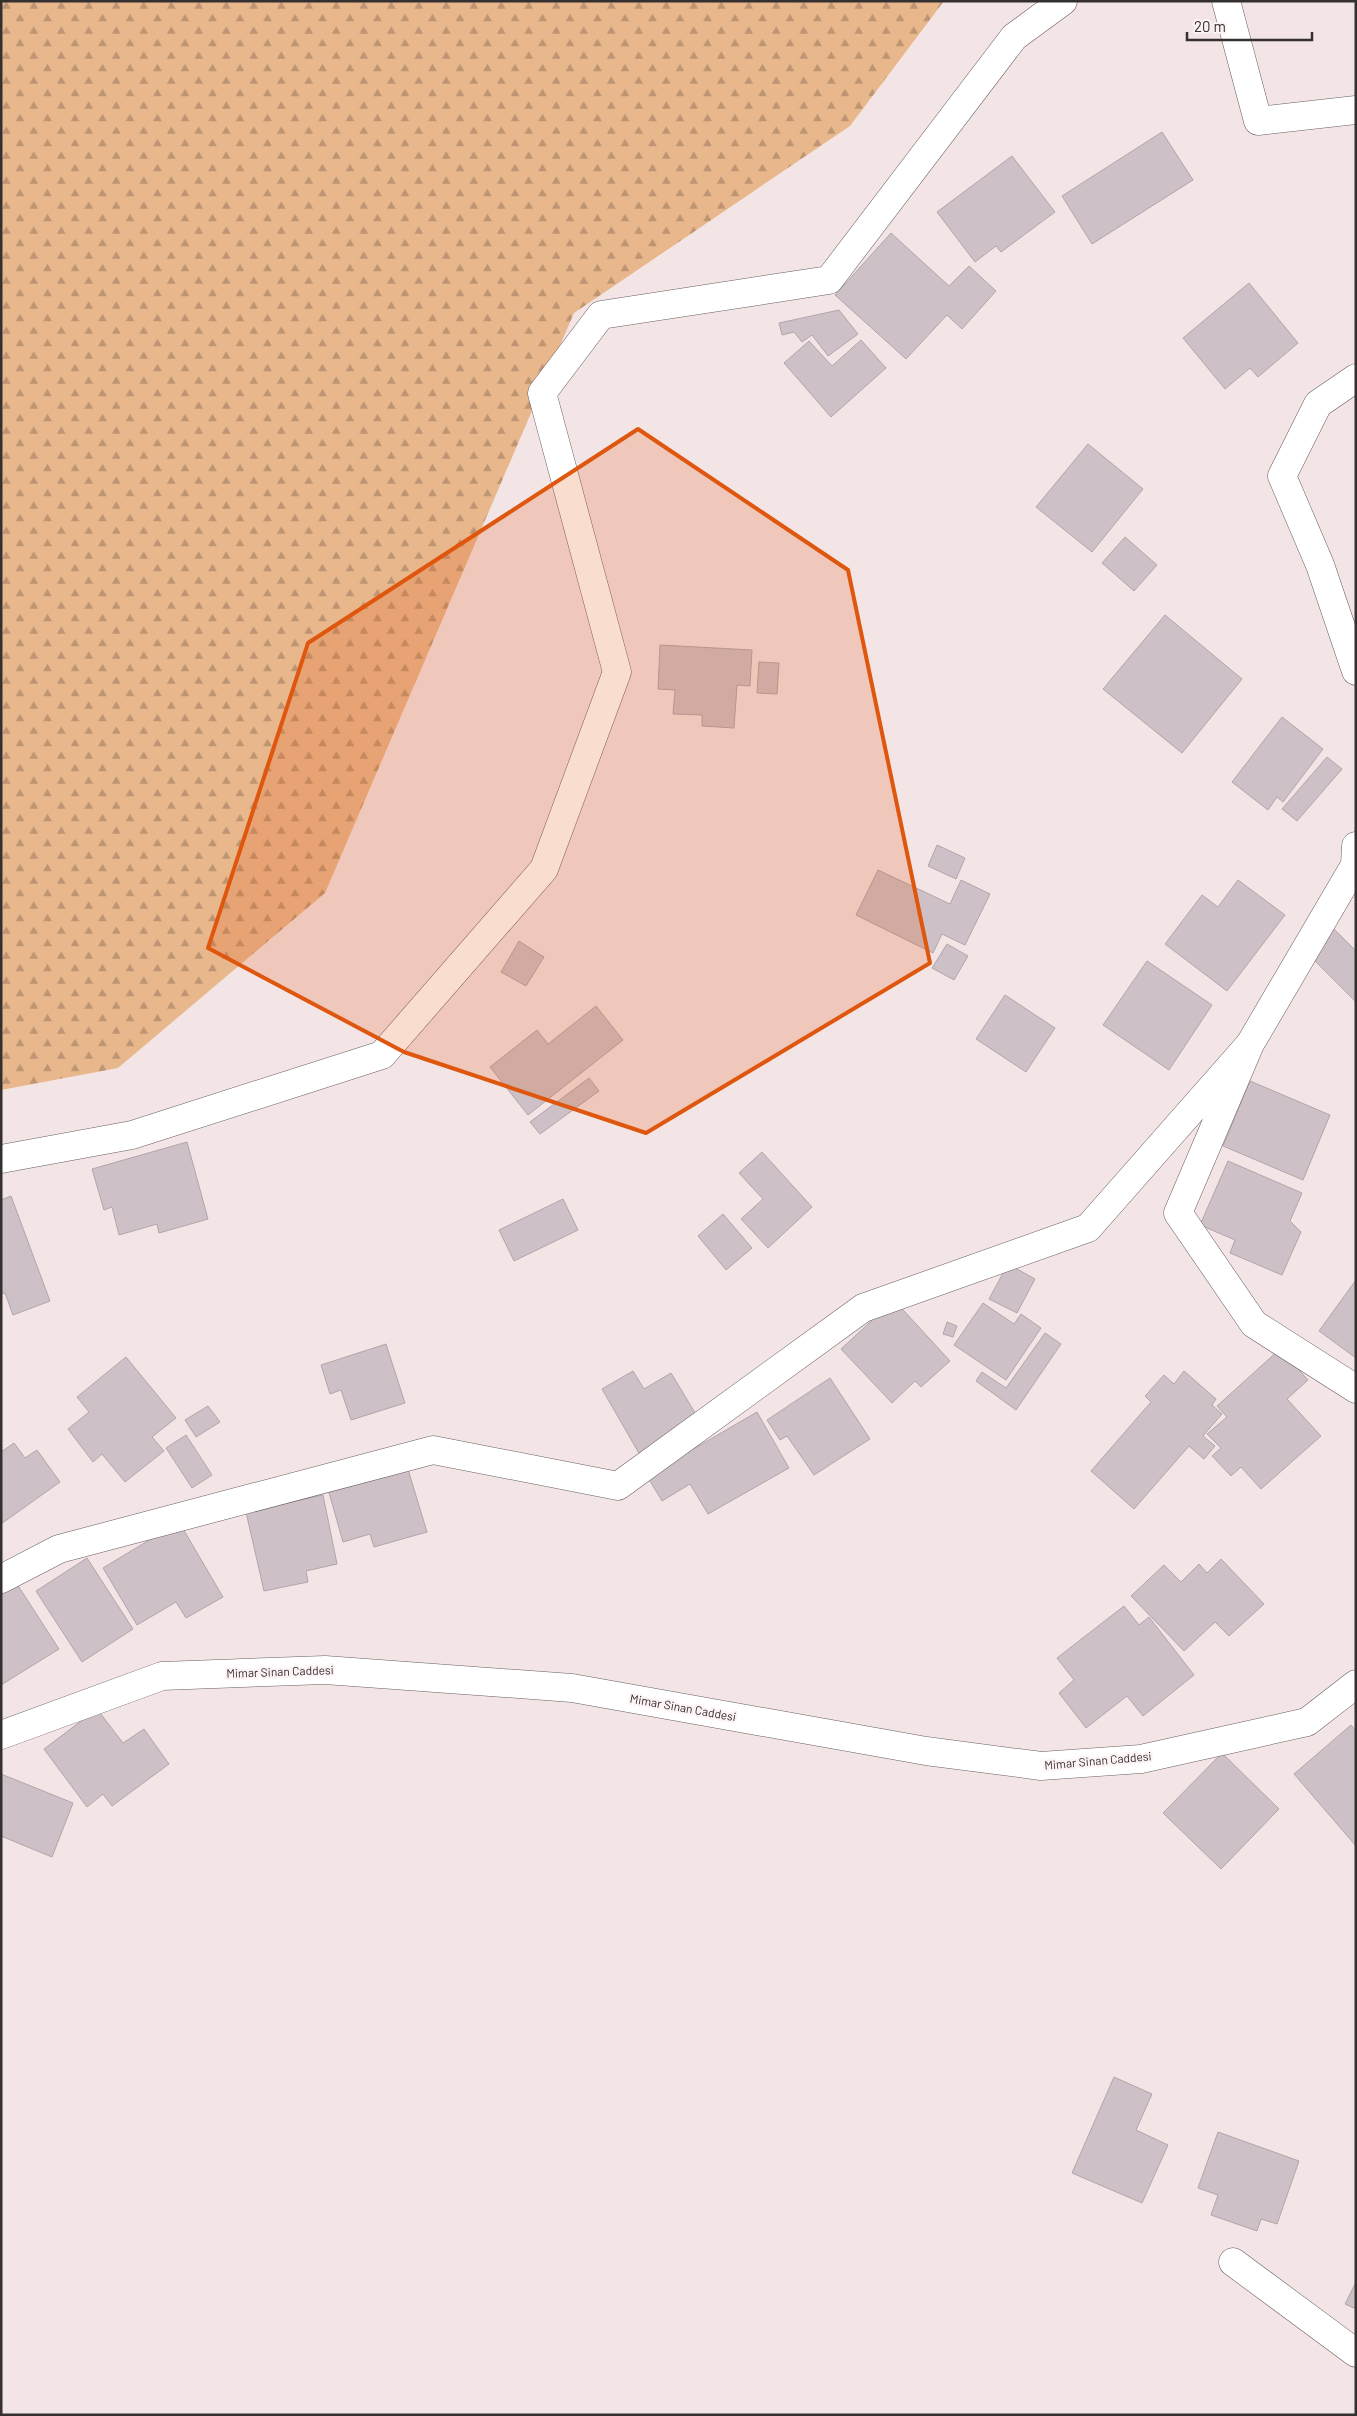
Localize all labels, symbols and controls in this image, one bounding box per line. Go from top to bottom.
scale bar [1187,10,1312,42]
text: 20 m [1194,17,1226,35]
street label: Mimar Sinan Caddesi [226,1662,334,1680]
street label: Mimar Sinan Caddesi [629,1691,737,1723]
street label: Mimar Sinan Caddesi [1044,1748,1152,1772]

